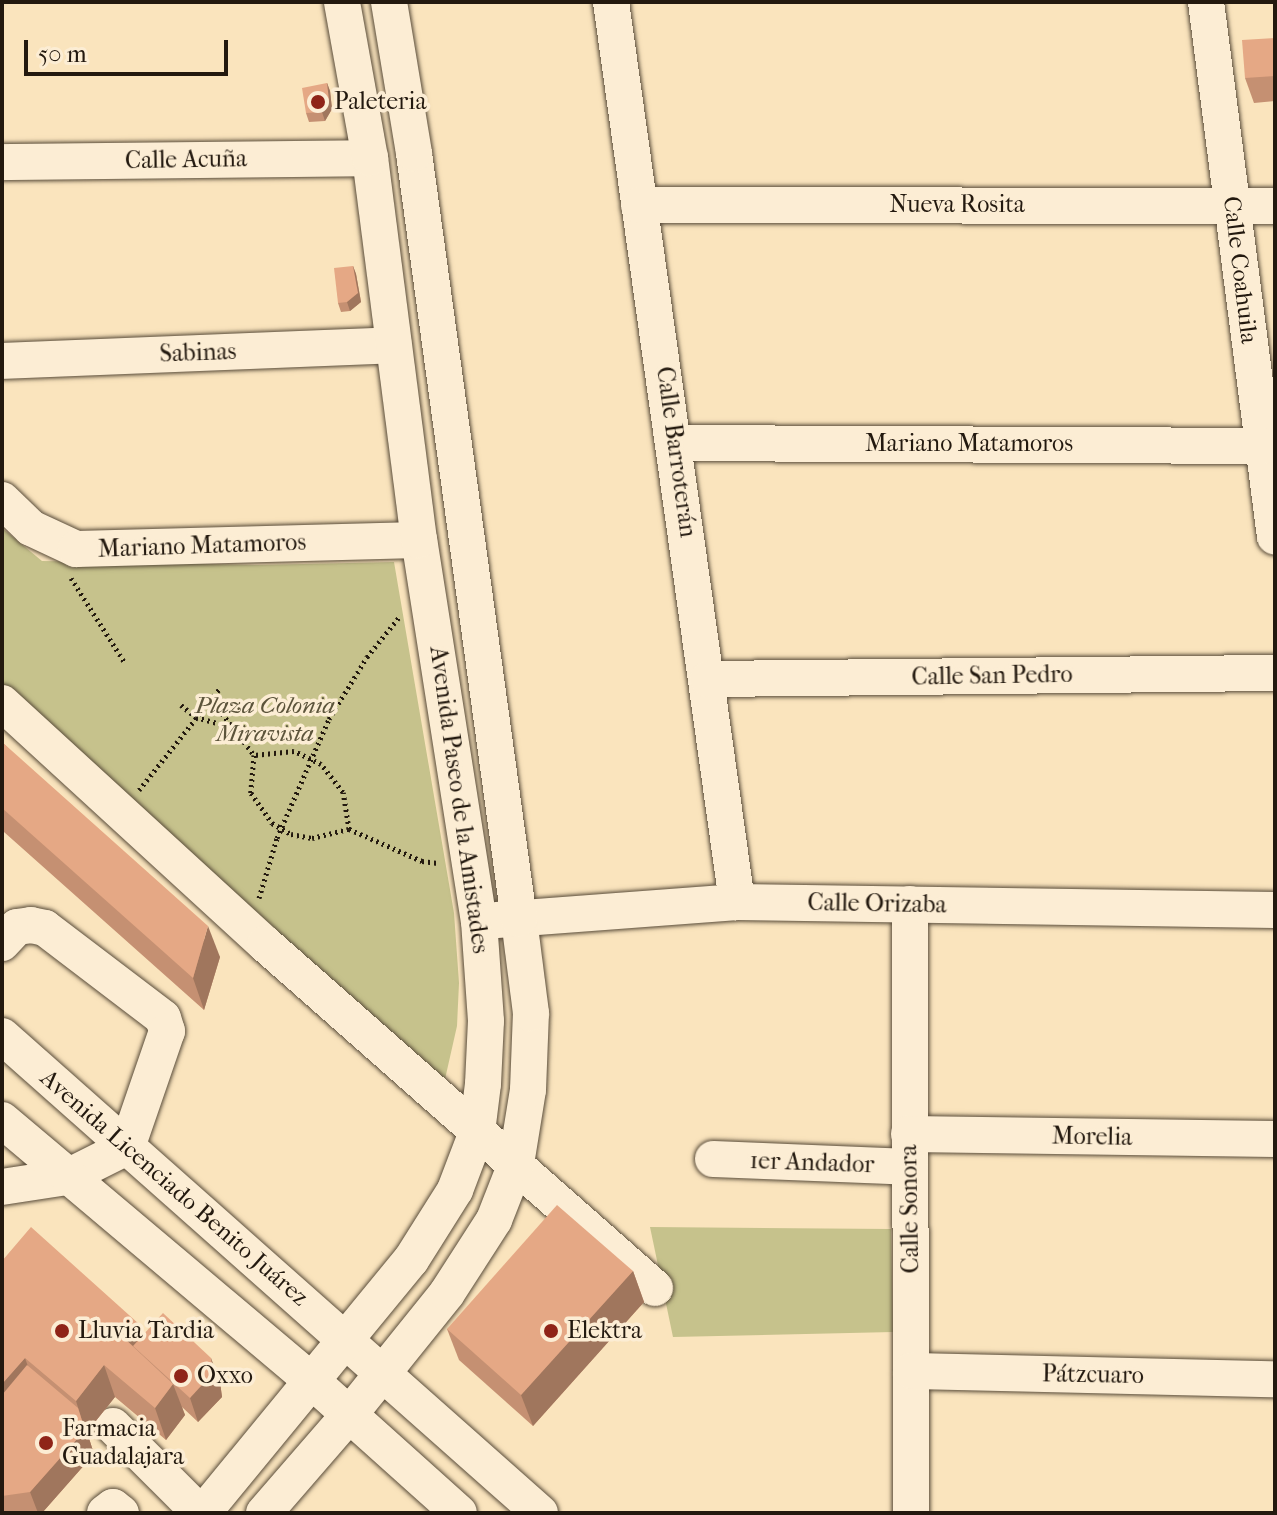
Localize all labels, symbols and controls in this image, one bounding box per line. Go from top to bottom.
scale bar [28,24,232,74]
text: 50 m [38,40,87,68]
place label: Paleteria [334,88,427,116]
marker: Paleteria [309,93,327,111]
street label: Calle Acuña [125,145,247,175]
street label: Nueva Rosita [889,191,1025,219]
street label: Calle Coahuila [1217,195,1263,345]
street label: Sabinas [159,337,237,369]
street label: Calle Barroterán [650,365,702,539]
street label: Mariano Matamoros [865,430,1073,458]
street label: Mariano Matamoros [97,528,307,564]
street label: Avenida Paseo de la Amistades [423,645,495,955]
street label: Calle San Pedro [911,660,1073,692]
park label: Plaza Colonia Miravista [195,692,335,748]
street label: Calle Orizaba [807,888,947,920]
street label: Avenida Licenciado Benito Juárez [34,1064,314,1312]
street label: Morelia [1052,1122,1132,1152]
street label: Calle Sonora [894,1144,926,1274]
street label: 1er Andador [749,1146,875,1180]
place label: Lluvia Tardia [78,1317,214,1345]
place label: Elektra [567,1317,642,1345]
marker: Lluvia Tardia [53,1322,71,1340]
marker: Elektra [542,1322,560,1340]
street label: Pátzcuaro [1042,1360,1144,1390]
place label: Oxxo [197,1362,253,1390]
marker: Oxxo [172,1367,190,1385]
place label: Farmacia Guadalajara [62,1415,184,1471]
marker: Farmacia Guadalajara [37,1434,55,1452]

